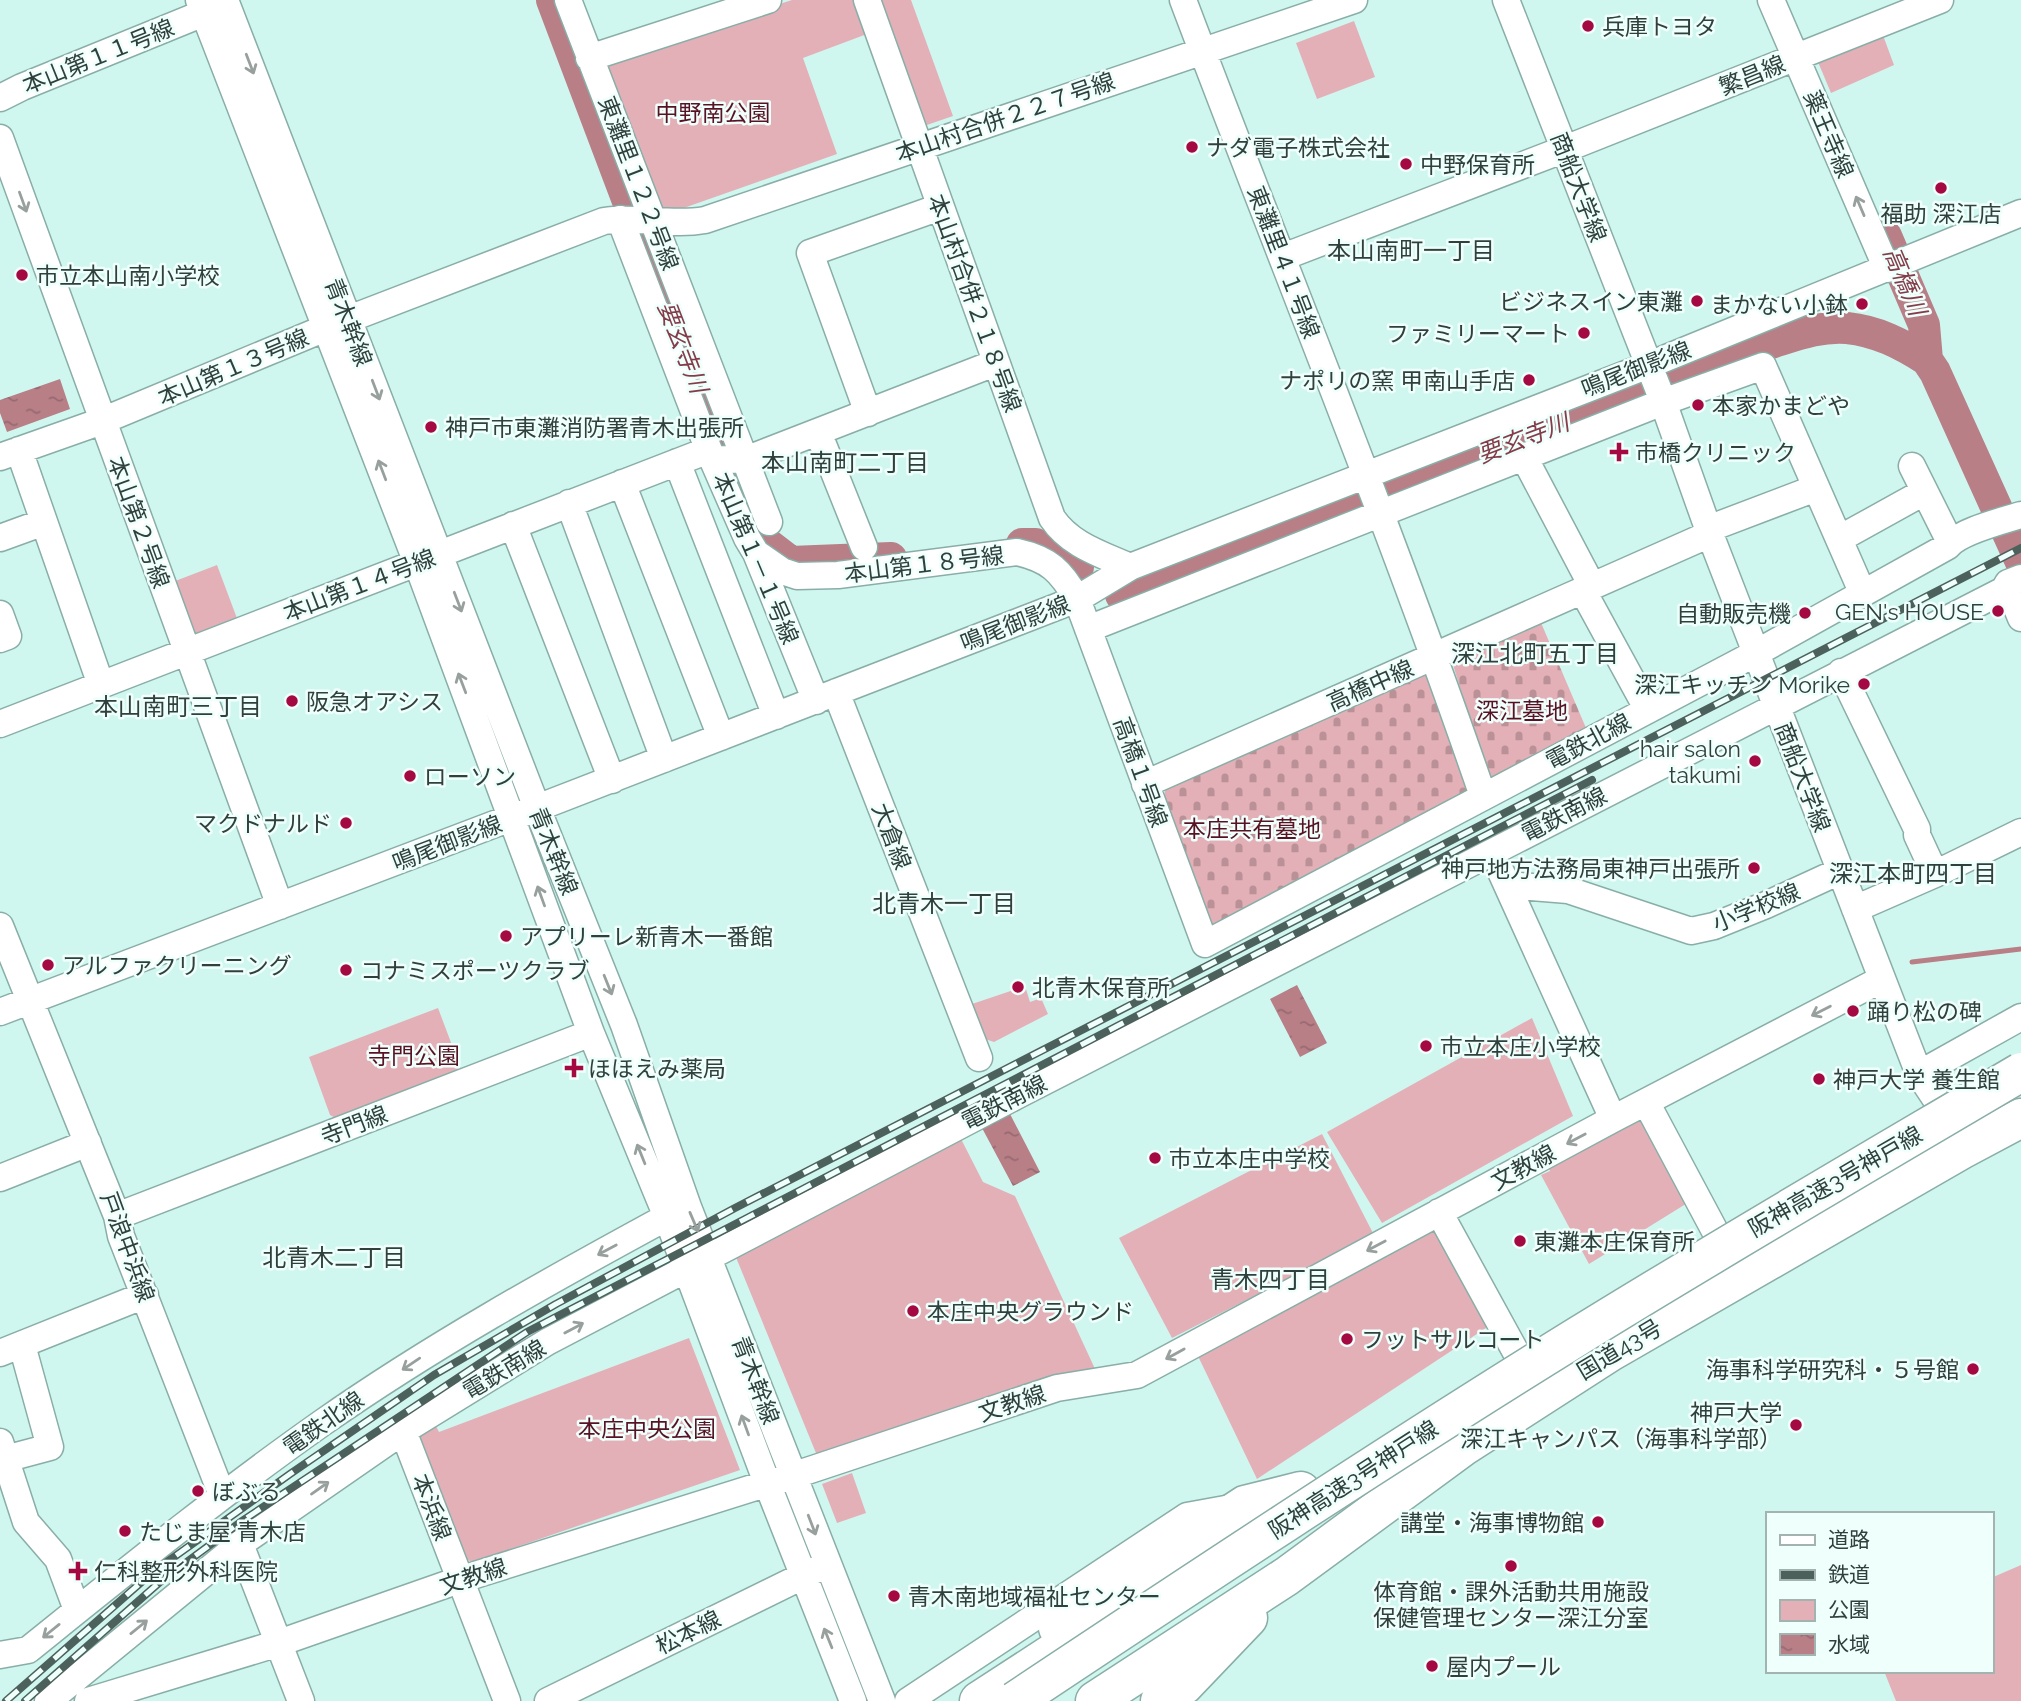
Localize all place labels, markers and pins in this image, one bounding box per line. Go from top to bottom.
place label: 兵庫トヨタ [1602,13,1717,40]
marker: 兵庫トヨタ [1580,18,1596,34]
place label: ナダ電子株式会社 [1206,134,1390,161]
marker: ナダ電子株式会社 [1184,139,1200,155]
place label: 中野保育所 [1420,151,1535,178]
marker: 中野保育所 [1398,156,1414,172]
marker: 福助 深江店 [1933,180,1949,196]
place label: 福助 深江店 [1881,200,2001,227]
place label: 市立本山南小学校 [36,262,220,289]
marker: 市立本山南小学校 [14,267,30,283]
place label: ビジネスイン東灘 [1499,288,1683,315]
place label: まかない小鉢 [1710,291,1848,318]
marker: ビジネスイン東灘 [1689,293,1705,309]
marker: まかない小鉢 [1854,296,1870,312]
place label: ファミリーマート [1386,320,1570,347]
marker: ファミリーマート [1576,325,1592,341]
place label: ナポリの窯 甲南山手店 [1279,367,1515,394]
marker: ナポリの窯 甲南山手店 [1521,372,1537,388]
place label: 本家かまどや [1712,392,1850,419]
marker: 本家かまどや [1690,397,1706,413]
place label: 神戸市東灘消防署青木出張所 [445,414,744,441]
marker: 神戸市東灘消防署青木出張所 [423,419,439,435]
place label: 市橋クリニック [1635,439,1796,466]
marker: 市橋クリニック [1609,442,1629,462]
place label: GEN's HOUSE [1835,598,1984,625]
place label: 自動販売機 [1676,600,1791,627]
marker: GEN's HOUSE [1990,603,2006,619]
marker: 自動販売機 [1797,605,1813,621]
place label: 深江キッチン Morike [1634,671,1850,698]
marker: 深江キッチン Morike [1856,676,1872,692]
place label: 阪急オアシス [306,688,443,715]
marker: 阪急オアシス [284,693,300,709]
place label: hair salon takumi [1640,735,1741,788]
marker: hair salon takumi [1747,753,1763,769]
place label: ローソン [424,763,516,790]
marker: ローソン [402,768,418,784]
place label: マクドナルド [194,810,332,837]
marker: マクドナルド [338,815,354,831]
place label: 神戸地方法務局東神戸出張所 [1441,855,1740,882]
marker: 神戸地方法務局東神戸出張所 [1746,860,1762,876]
place label: アプリーレ新青木一番館 [520,923,773,950]
marker: アプリーレ新青木一番館 [498,928,514,944]
place label: アルファクリーニング [62,952,292,979]
marker: アルファクリーニング [40,957,56,973]
place label: コナミスポーツクラブ [360,957,590,984]
marker: コナミスポーツクラブ [338,962,354,978]
place label: 北青木保育所 [1032,974,1170,1001]
marker: 北青木保育所 [1010,979,1026,995]
place label: 踊り松の碑 [1867,998,1982,1025]
marker: 踊り松の碑 [1845,1003,1861,1019]
place label: 市立本庄小学校 [1440,1033,1601,1060]
marker: 市立本庄小学校 [1418,1038,1434,1054]
place label: ほほえみ薬局 [588,1055,726,1082]
marker: ほほえみ薬局 [566,1060,582,1076]
place label: 神戸大学 養生館 [1833,1066,2000,1093]
marker: 神戸大学 養生館 [1811,1071,1827,1087]
place label: 市立本庄中学校 [1169,1145,1330,1172]
marker: 市立本庄中学校 [1147,1150,1163,1166]
place label: 東灘本庄保育所 [1534,1228,1695,1255]
marker: 東灘本庄保育所 [1512,1233,1528,1249]
place label: 本庄中央グラウンド [927,1298,1134,1325]
marker: 本庄中央グラウンド [905,1303,921,1319]
place label: フットサルコート [1361,1326,1545,1353]
marker: フットサルコート [1339,1331,1355,1347]
place label: 海事科学研究科・５号館 [1706,1356,1959,1383]
marker: 海事科学研究科・５号館 [1965,1361,1981,1377]
place label: 神戸大学 深江キャンパス（海事科学部） [1460,1399,1782,1452]
marker: 神戸大学 深江キャンパス（海事科学部） [1788,1417,1804,1433]
place label: ぼぶる [212,1478,281,1505]
marker: ぼぶる [190,1483,206,1499]
place label: 講堂・海事博物館 [1400,1509,1584,1536]
marker: 講堂・海事博物館 [1590,1514,1606,1530]
place label: たじま屋 青木店 [139,1518,306,1545]
marker: たじま屋 青木店 [117,1523,133,1539]
place label: 仁科整形外科医院 [94,1558,278,1585]
marker: 体育館・課外活動共用施設 保健管理センター深江分室 [1503,1558,1519,1574]
marker: 仁科整形外科医院 [68,1561,88,1581]
place label: 体育館・課外活動共用施設 保健管理センター深江分室 [1373,1578,1649,1631]
place label: 青木南地域福祉センター [908,1583,1161,1610]
marker: 青木南地域福祉センター [886,1588,902,1604]
place label: 屋内プール [1446,1653,1561,1680]
marker: 屋内プール [1424,1658,1440,1674]

